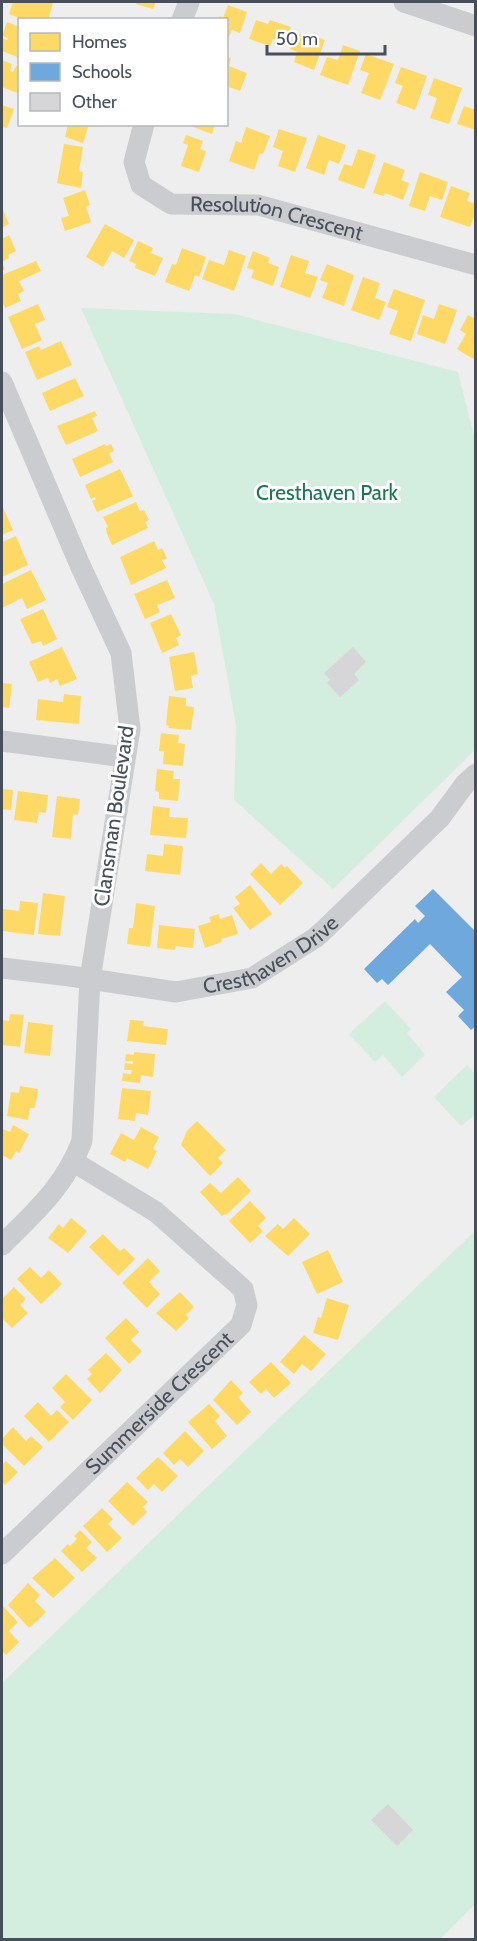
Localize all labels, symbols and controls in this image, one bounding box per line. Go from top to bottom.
legend [18,18,228,126]
scale bar [267,18,386,56]
text: 50 m [276,28,318,50]
text: Homes [72,31,127,53]
text: Schools [72,61,132,83]
text: Other [72,91,117,113]
street label: Resolution Crescent [190,191,366,245]
park label: Cresthaven Park [256,480,399,505]
street label: Clansman Boulevard [88,724,139,908]
street label: Cresthaven Drive [201,910,343,999]
street label: Summerside Crescent [80,1326,238,1479]

